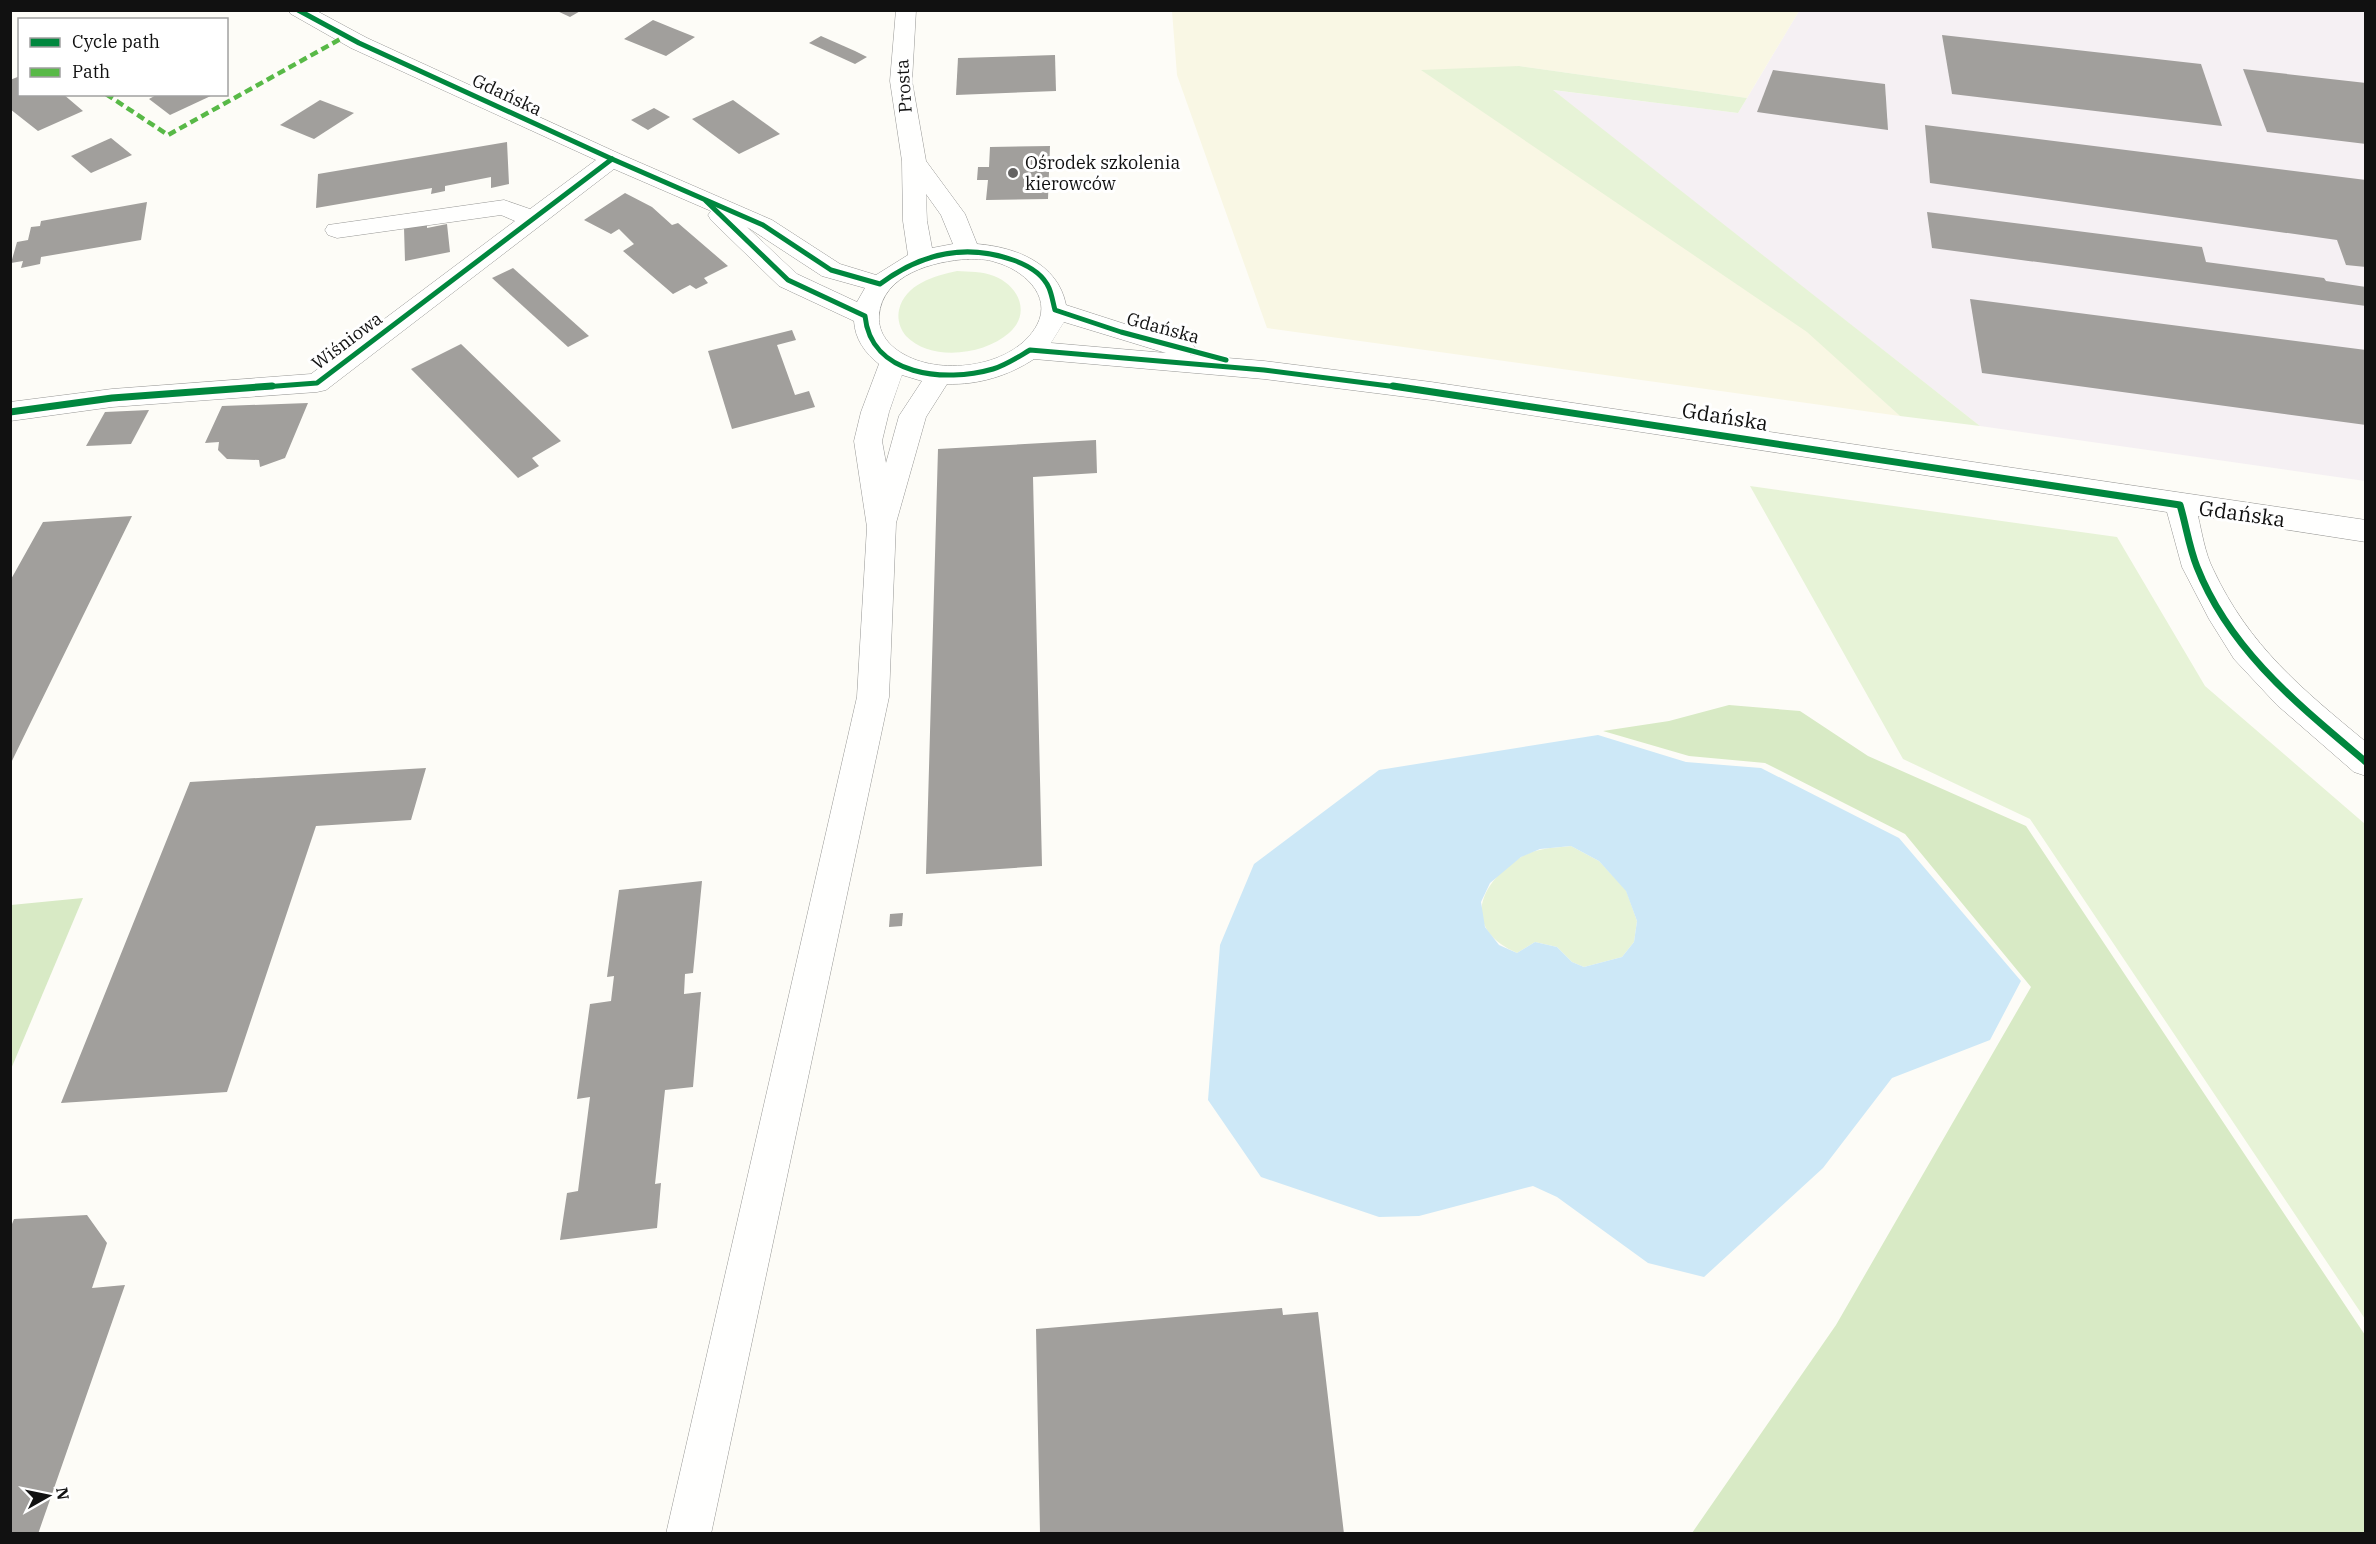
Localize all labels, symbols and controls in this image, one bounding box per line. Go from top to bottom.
legend [18,18,228,96]
text: Cycle path [72,30,160,53]
street label: Prosta [890,58,917,114]
text: Path [72,60,110,83]
street label: Gdańska [469,68,546,121]
place label: Ośrodek szkolenia kierowców [1025,151,1180,195]
marker: Ośrodek szkolenia kierowców [1006,166,1020,180]
street label: Wiśniowa [307,306,387,375]
street label: Gdańska [1124,307,1202,348]
street label: Gdańska [1680,395,1770,437]
street label: Gdańska [2197,493,2287,533]
north arrow [18,1466,78,1526]
text: N [52,1486,74,1501]

